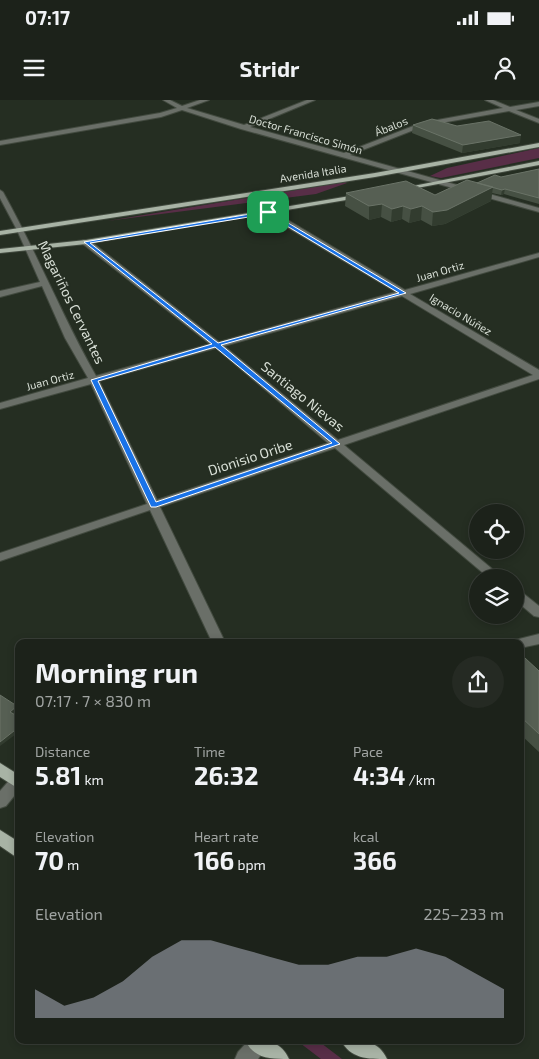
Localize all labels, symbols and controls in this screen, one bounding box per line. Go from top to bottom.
text: 07:17 [25,6,70,29]
icon: menu [20,54,48,82]
icon: person [491,54,519,82]
text: Stridr [240,55,299,81]
street label: Doctor Francisco Simón [248,112,364,156]
street label: Ábalos [373,113,410,138]
street label: Avenida Italia [279,161,347,185]
pin [247,191,289,233]
icon: arrive [254,198,282,226]
street label: Magariños Cervantes [35,238,109,366]
street label: Juan Ortiz [415,258,466,284]
street label: Ignacio Núñez [428,290,495,338]
street label: Santiago Nievas [258,357,348,435]
street label: Juan Ortiz [25,367,76,393]
street label: Dionisio Oribe [206,435,294,479]
map controls [469,504,524,624]
button: locate [469,504,524,559]
button: layers [469,569,524,624]
text: Morning run [35,655,198,689]
button: share [452,656,504,708]
text: 07:17 · 7 × 830 m [35,691,151,710]
text: Distance [35,743,90,760]
text: Time [194,743,225,760]
text: Pace [353,743,383,760]
text: 5.81 [35,760,81,790]
text: 26:32 [194,760,258,790]
text: 4:34 [353,760,405,790]
text: km [81,771,104,788]
text: /km [405,771,435,788]
text: Elevation [35,828,94,845]
text: Heart rate [194,828,259,845]
text: kcal [353,828,379,845]
text: 70 [35,845,64,875]
text: 166 [194,845,234,875]
text: 366 [353,845,397,875]
text: m [64,856,79,873]
text: bpm [234,856,266,873]
text: Elevation [35,904,103,923]
text: 225–233 m [424,904,504,923]

